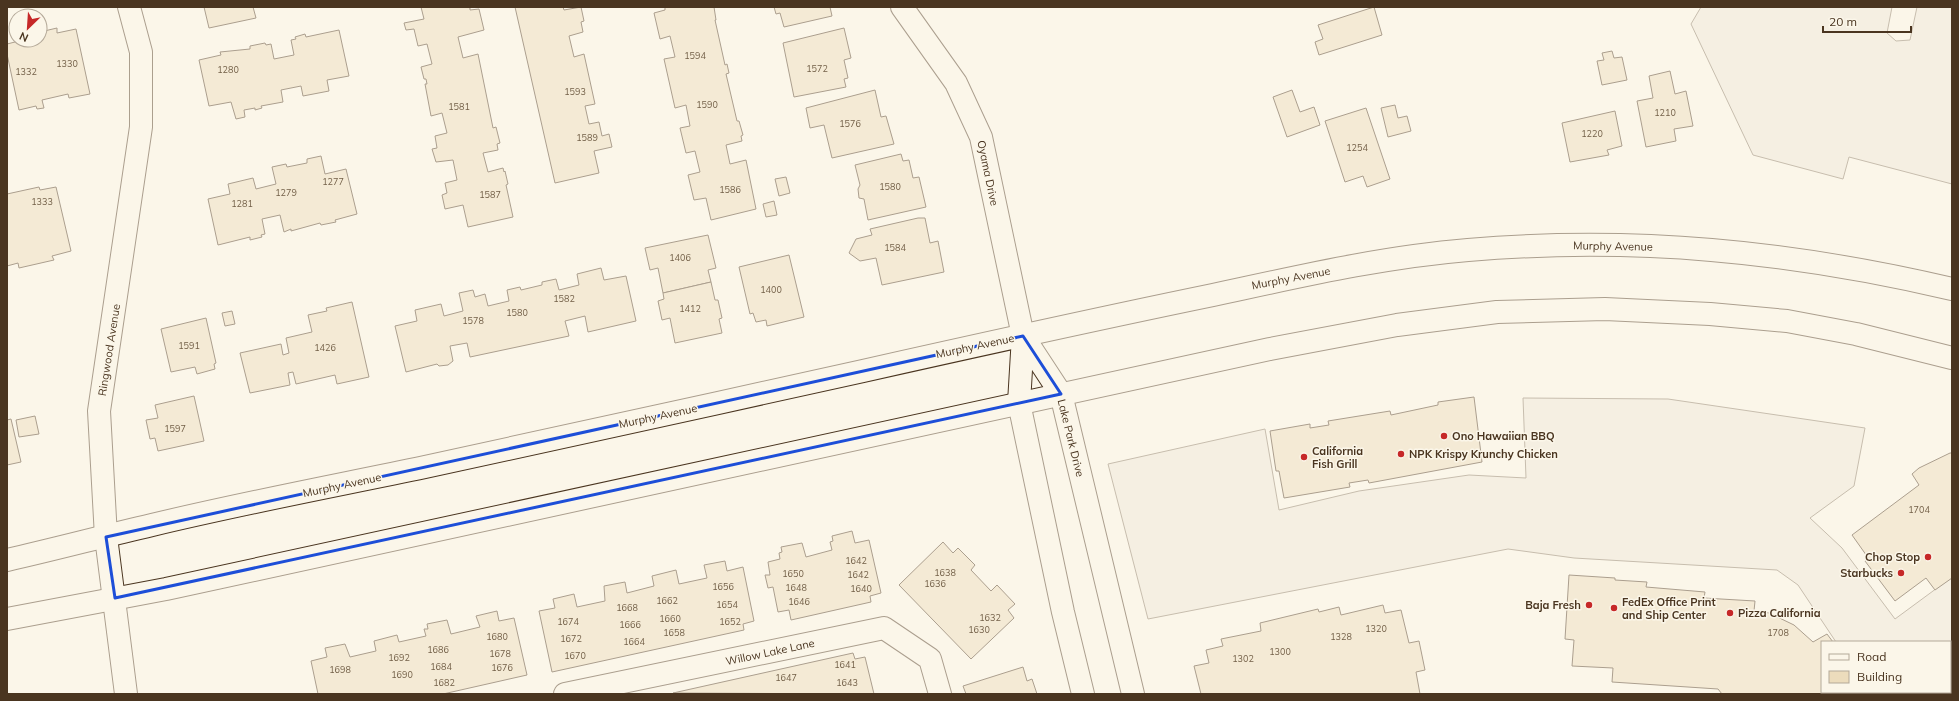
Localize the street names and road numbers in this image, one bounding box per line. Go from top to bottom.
street label: Oyama Drive [974,139,1002,207]
street label: Murphy Avenue [1573,238,1653,254]
street label: Murphy Avenue [1250,264,1332,292]
street label: Ringwood Avenue [95,303,123,397]
street label: Murphy Avenue [935,331,1015,361]
street label: Lake Park Drive [1055,398,1087,478]
street label: Murphy Avenue [618,401,698,431]
street label: Murphy Avenue [302,470,382,500]
street label: Willow Lake Lane [724,636,816,668]

